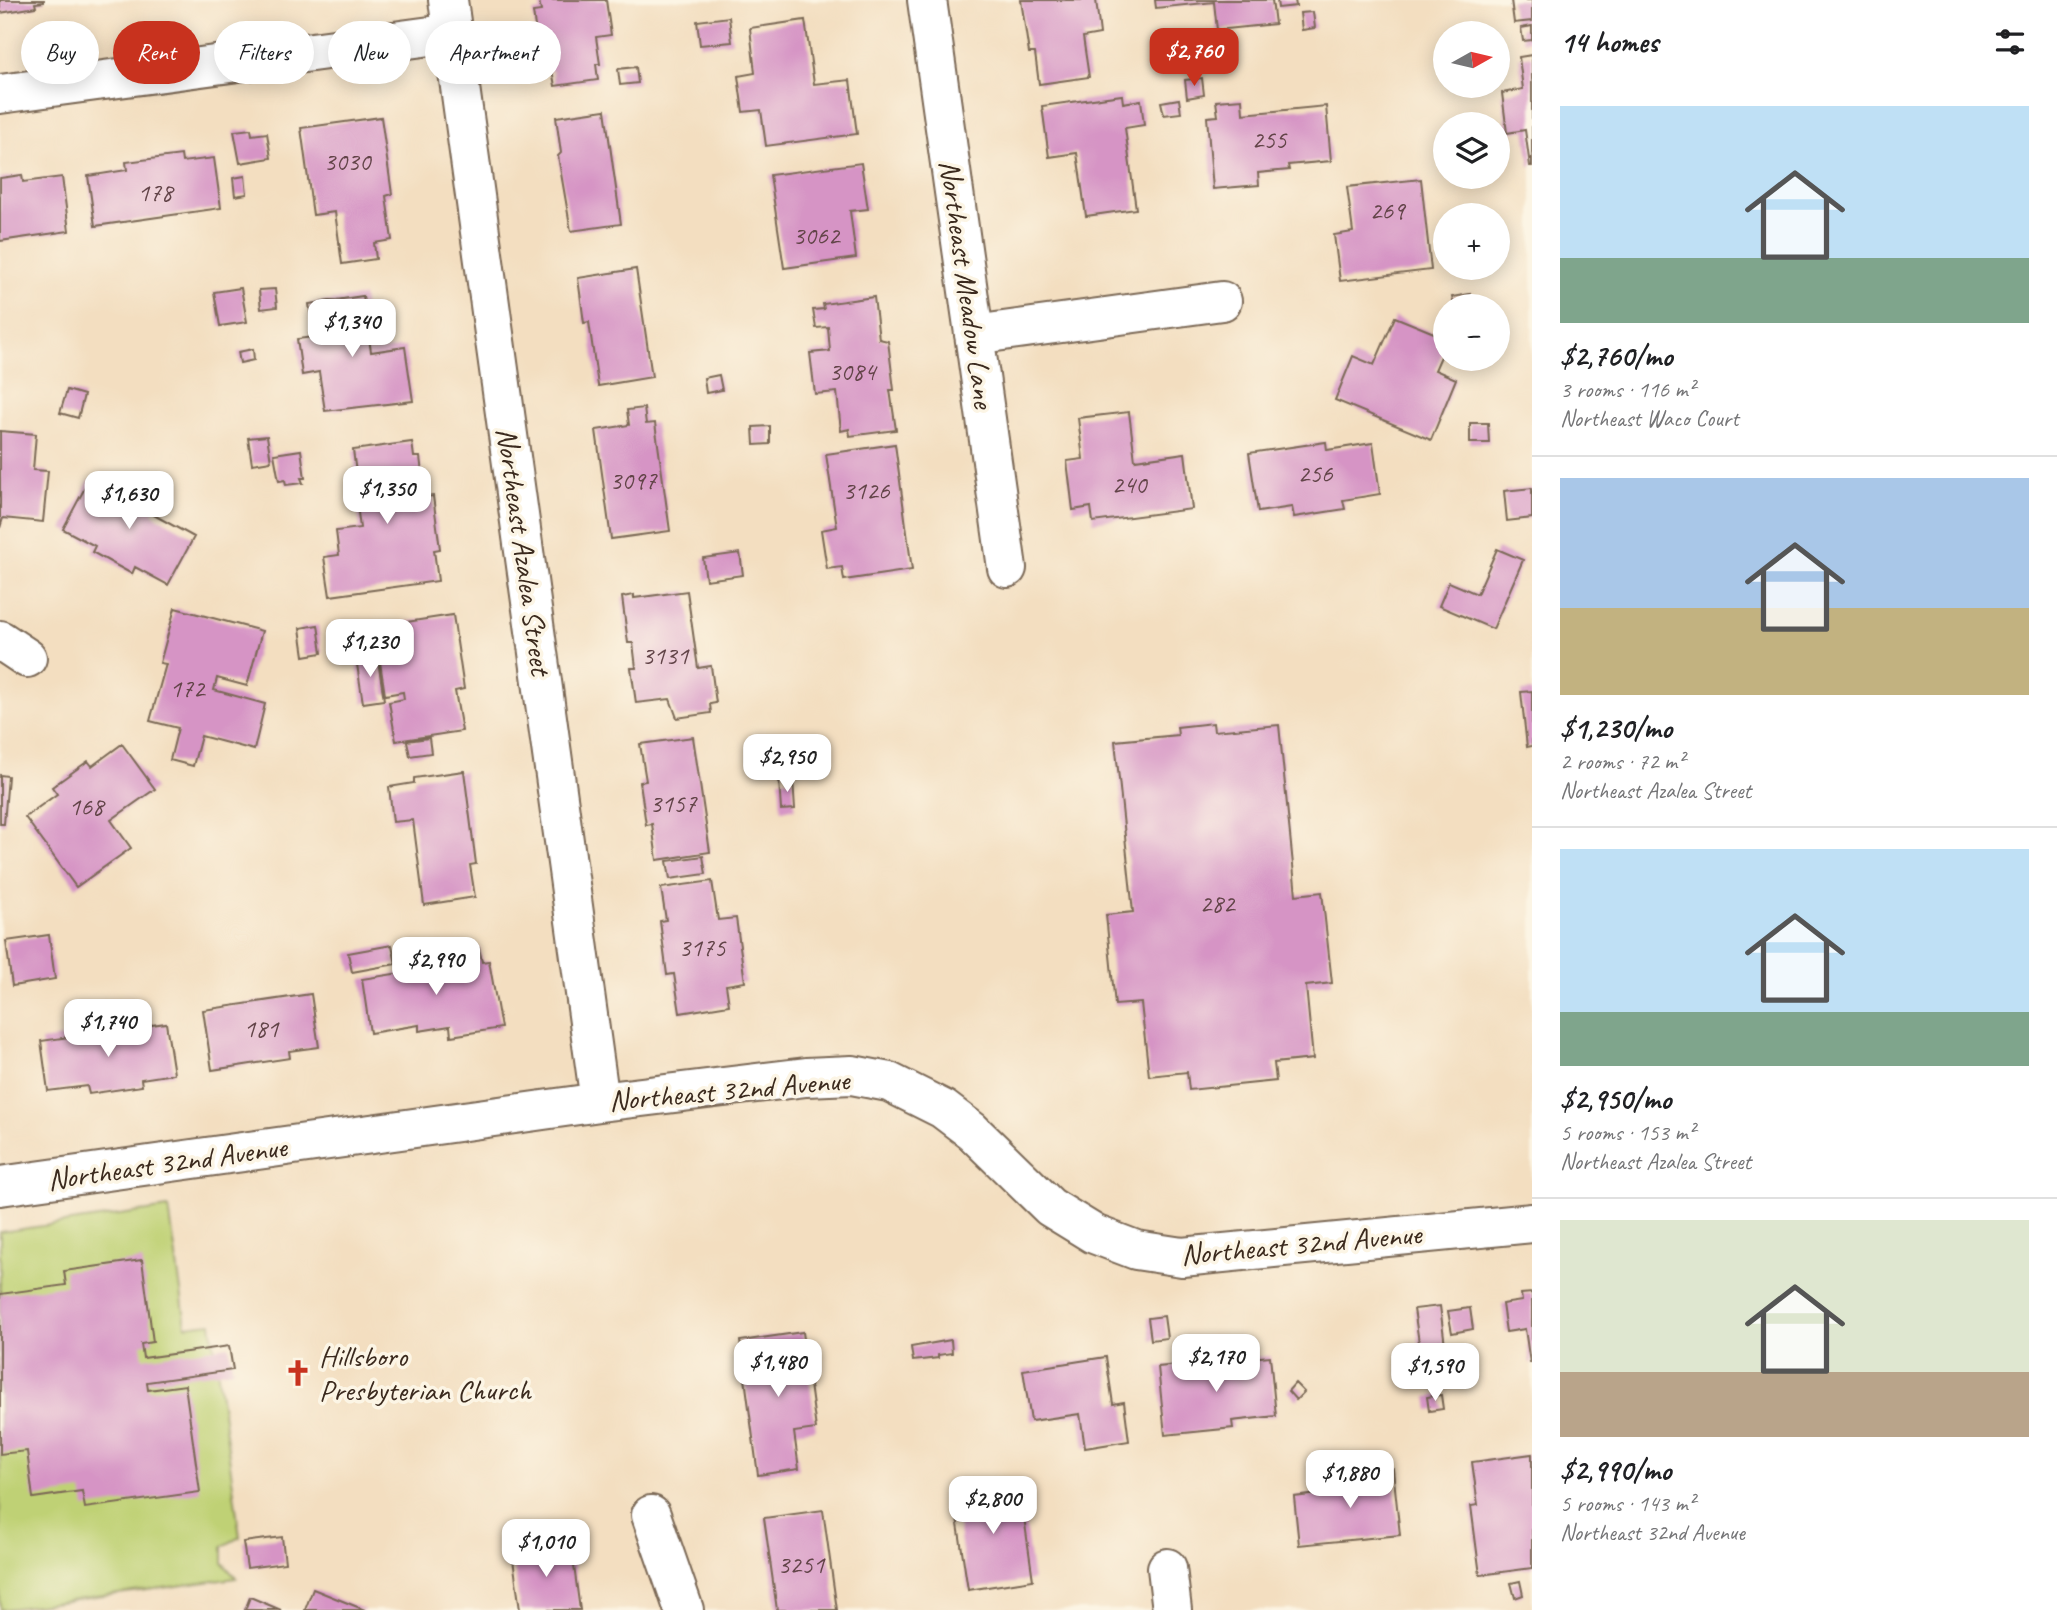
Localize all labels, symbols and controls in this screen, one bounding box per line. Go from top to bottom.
chip: Buy [21,21,99,84]
chip: Rent [113,21,200,84]
chip: Filters [214,21,314,84]
chip: New [328,21,411,84]
chip: Apartment [425,21,561,84]
north arrow [1433,21,1510,98]
map controls [1433,21,1510,371]
text: 14 homes [1560,23,1658,61]
icon: filters [1991,23,2029,61]
pin: $2,760 [1137,28,1251,88]
text: $2,760 [1166,36,1222,65]
button: layers [1433,112,1510,189]
house number: 255 [1251,123,1288,156]
house number: 3030 [324,145,373,178]
icon: home [1732,152,1858,278]
street label: Northeast Meadow Lane [931,158,1004,413]
house number: 178 [137,176,175,209]
house number: 269 [1369,194,1407,227]
button: + [1433,203,1510,280]
house number: 3062 [793,219,842,252]
button: − [1433,294,1510,371]
pin: $1,340 [295,300,409,359]
text: $1,340 [324,307,380,336]
text: $2,760/mo [1560,337,1672,375]
house number: 3084 [829,355,878,388]
text: 3 rooms · 116 m² [1560,375,1695,404]
text: Northeast Waco Court [1560,404,1739,433]
street label: Northeast Azalea Street [488,425,561,680]
house number: 256 [1297,457,1334,490]
house number: 3097 [610,464,658,497]
pin: $1,350 [330,466,444,526]
house number: 240 [1111,468,1149,501]
pin: $1,630 [72,472,186,531]
text: $1,350 [359,474,415,503]
house number: 3126 [843,474,891,507]
text: $1,630 [101,479,157,508]
icon: home [1732,524,1858,650]
pin: $1,230 [313,620,427,679]
text: $1,230 [342,627,398,656]
house number: 3131 [642,639,690,672]
house number: 172 [169,672,207,705]
text: $1,230/mo [1560,709,1672,747]
pin: $2,950 [730,734,844,794]
text: $2,950 [759,742,815,771]
text: 2 rooms · 72 m² [1560,747,1684,776]
text: Northeast Azalea Street [1560,776,1751,805]
house number: 3157 [650,787,698,820]
house number: 168 [68,790,106,823]
house number: 282 [1199,887,1237,920]
icon: home [1732,895,1858,1021]
house number: 3175 [679,931,727,964]
pin: $2,990 [379,937,493,997]
text: $2,990 [408,945,464,974]
pin: $1,740 [51,1000,165,1059]
text: $1,740 [80,1007,136,1036]
house number: 181 [243,1012,280,1045]
street label: Northeast 32nd Avenue [607,1060,853,1119]
text: $2,950/mo [1560,1080,1671,1118]
text: 5 rooms · 153 m² [1560,1118,1695,1147]
street label: Northeast 32nd Avenue [45,1127,291,1199]
text: Northeast Azalea Street [1560,1147,1751,1176]
street label: Northeast 32nd Avenue [1179,1214,1425,1273]
icon: home [1732,1266,1858,1392]
pin: $2,170 [1159,1334,1273,1394]
place label: Hillsboro Presbyterian Church [319,1337,532,1409]
pin: $1,480 [721,1340,835,1399]
text: $2,170 [1188,1342,1244,1371]
pin: $1,590 [1378,1344,1492,1403]
text: $1,480 [750,1347,806,1376]
text: $1,590 [1407,1351,1463,1380]
church icon: Hillsboro Presbyterian Church [283,1358,313,1388]
pin: $1,880 [1293,1450,1407,1510]
text: $2,990/mo [1560,1451,1671,1489]
text: $1,880 [1322,1458,1378,1487]
pin: $2,800 [936,1476,1050,1536]
text: $2,800 [965,1484,1021,1513]
text: 5 rooms · 143 m² [1560,1489,1695,1518]
text: Northeast 32nd Avenue [1560,1518,1745,1547]
pin: $1,010 [489,1520,603,1579]
text: $1,010 [518,1527,574,1556]
house number: 3251 [778,1548,826,1581]

